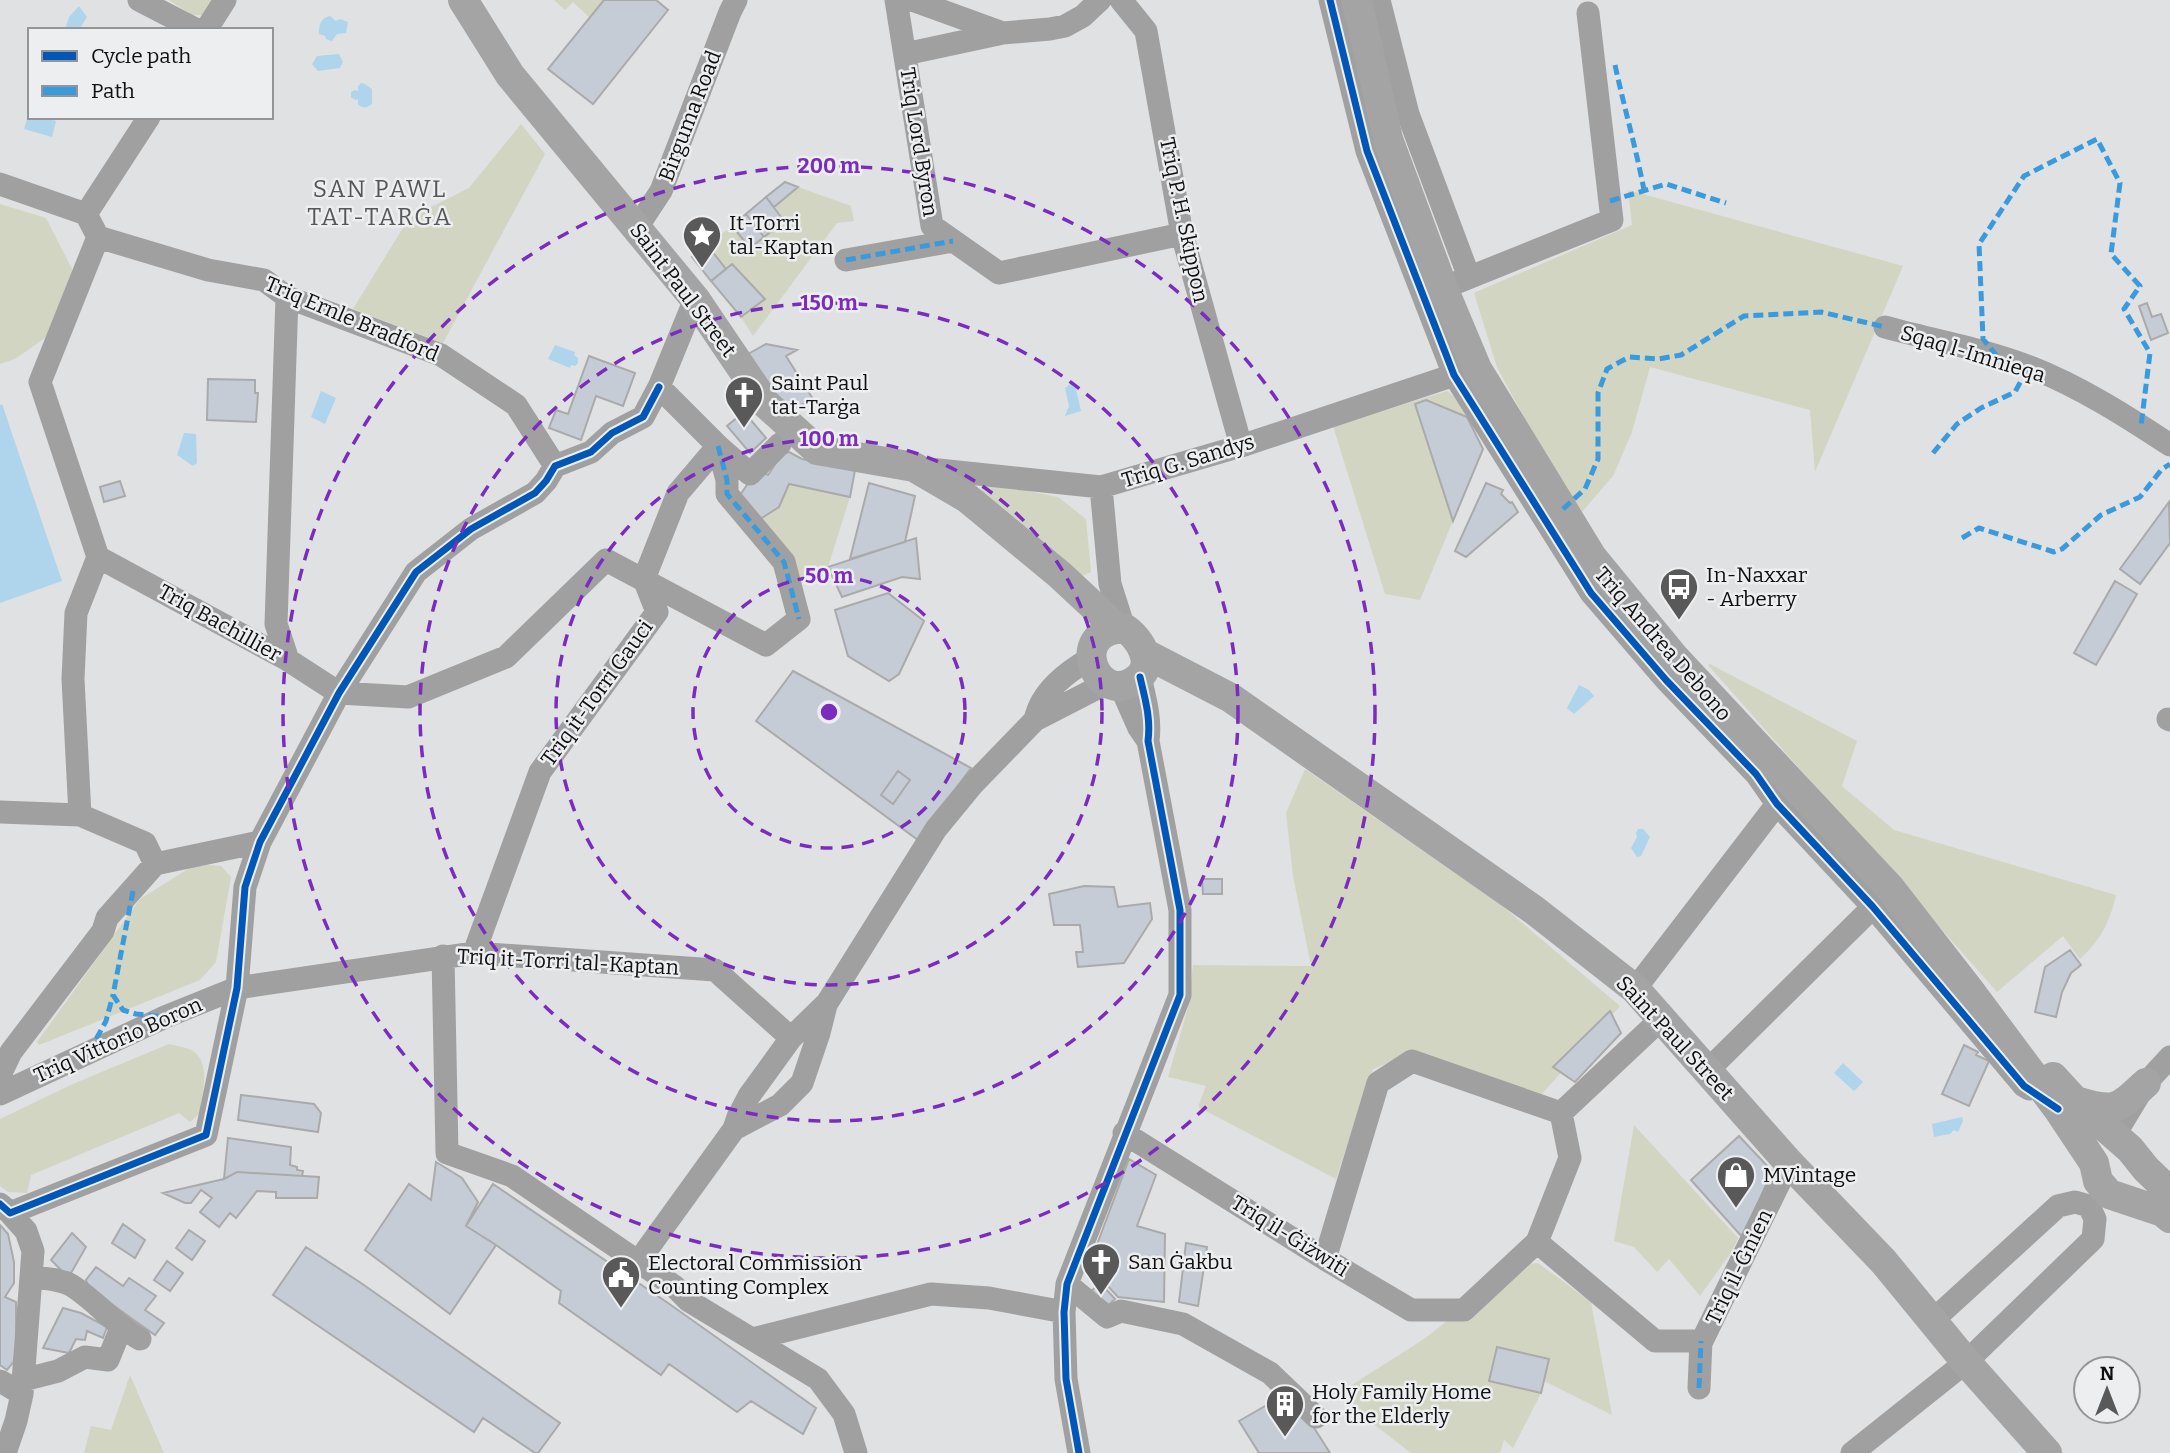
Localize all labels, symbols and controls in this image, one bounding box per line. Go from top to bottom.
legend [28,28,273,119]
text: Cycle path [91,43,191,69]
street label: Birguma Road [653,47,727,185]
street label: Triq Lord Byron [894,66,944,218]
text: Path [91,78,135,104]
street label: Triq P. H. Skippon [1154,135,1214,305]
text: 200 m [798,153,860,179]
district label: SAN PAWL TAT-TARĠA [307,175,453,231]
place label: It-Torri tal-Kaptan [729,210,834,260]
place icon: It-Torri tal-Kaptan [681,214,723,269]
street label: Saint Paul Street [624,218,742,362]
street label: Triq Ernle Bradford [261,271,443,367]
text: 150 m [800,290,858,316]
street label: Sqaq l-Imnieqa [1897,320,2049,389]
place label: Saint Paul tat-Tarġa [771,370,869,420]
church icon: Saint Paul tat-Tarġa [723,374,765,429]
text: 100 m [799,426,859,452]
street label: Triq G. Sandys [1119,429,1257,493]
street label: Triq Andrea Debono [1589,562,1737,726]
place label: In-Naxxar - Arberry [1706,562,1807,612]
text: 50 m [805,563,853,589]
bus stop icon: In-Naxxar - Arberry [1658,566,1700,621]
street label: Triq Bachillier [154,578,286,668]
street label: Triq it-Torri Gauci [535,615,659,771]
centre of rings [817,700,841,724]
street label: Triq it-Torri tal-Kaptan [456,943,680,981]
street label: Saint Paul Street [1611,970,1740,1106]
street label: Triq Vittorio Boron [30,991,206,1089]
shop icon: MVintage [1715,1154,1757,1209]
place label: MVintage [1763,1162,1856,1188]
street label: Triq il-Ġiżwiti [1227,1190,1353,1282]
street label: Triq il-Ġnien [1700,1205,1778,1329]
church icon: San Ġakbu [1080,1241,1122,1296]
place label: San Ġakbu [1128,1249,1233,1275]
place label: Electoral Commission Counting Complex [648,1250,862,1300]
public building icon: Electoral Commission Counting Complex [600,1254,642,1309]
north arrow [2072,1355,2142,1425]
text: N [2100,1362,2115,1385]
place label: Holy Family Home for the Elderly [1312,1379,1491,1429]
building icon: Holy Family Home for the Elderly [1264,1383,1306,1438]

